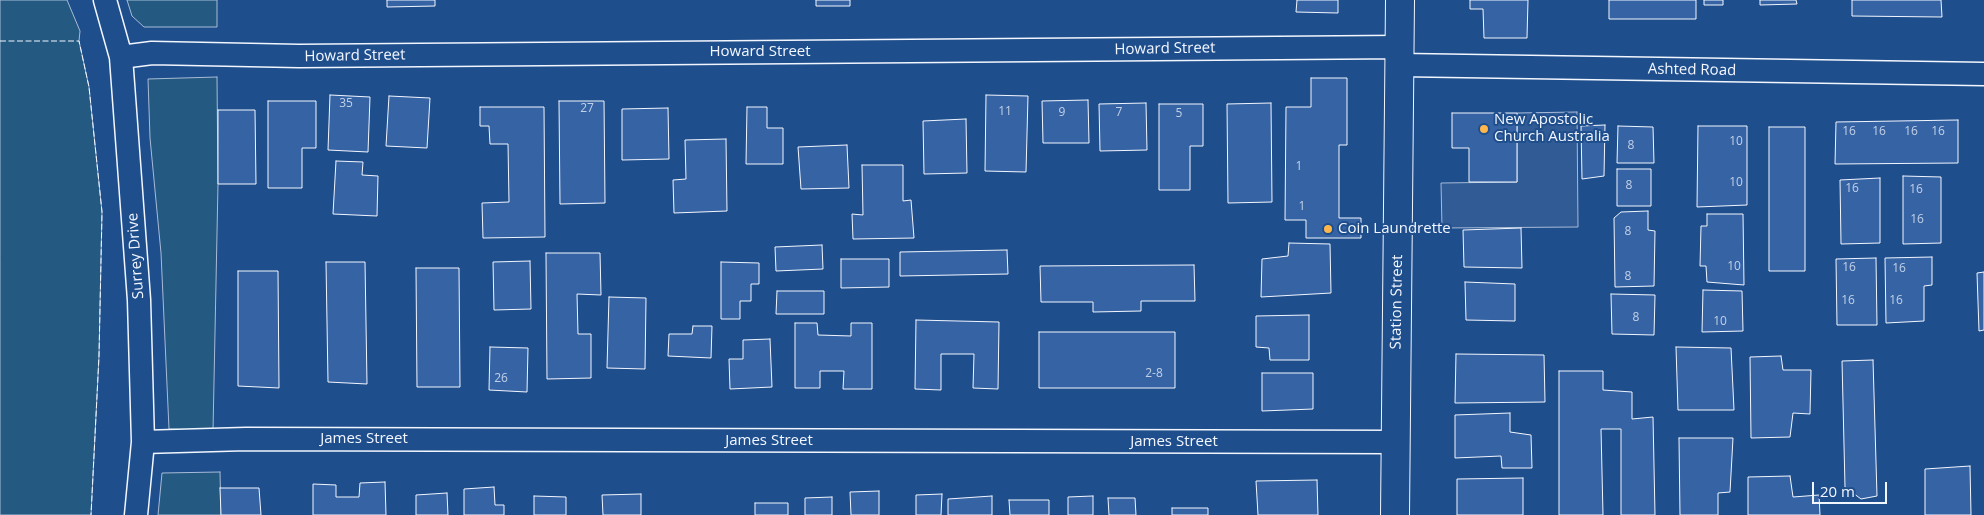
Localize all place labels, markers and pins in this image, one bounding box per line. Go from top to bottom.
place label: New Apostolic Church Australia [1494,111,1610,146]
marker: New Apostolic Church Australia [1478,123,1490,135]
place label: Coin Laundrette [1338,220,1451,238]
marker: Coin Laundrette [1322,223,1334,235]

